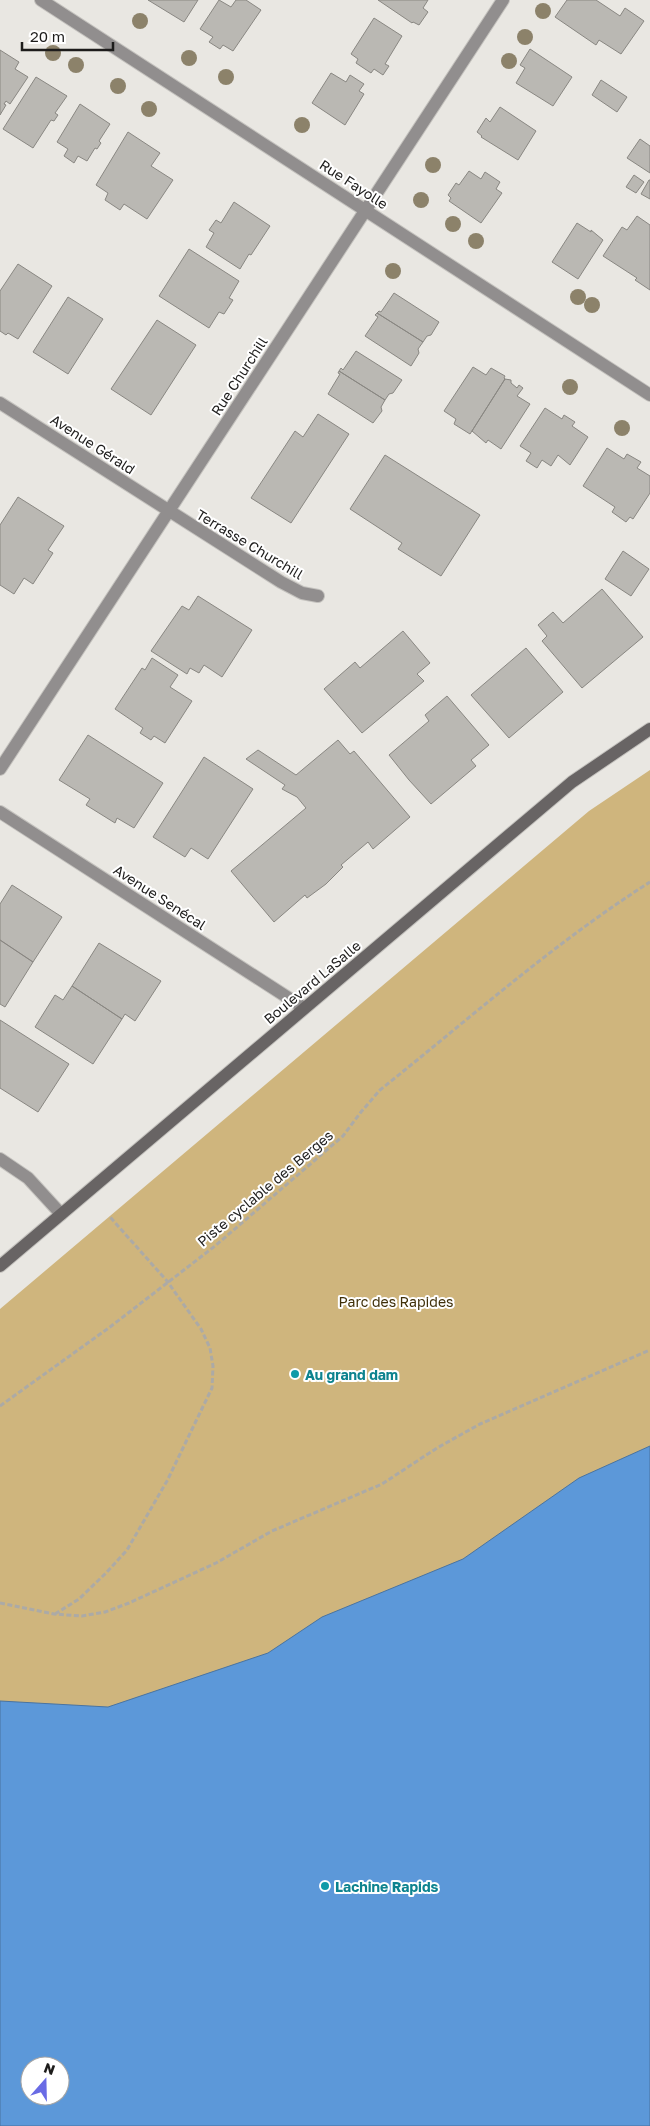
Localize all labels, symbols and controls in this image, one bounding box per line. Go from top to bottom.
scale bar [22,20,114,52]
text: 20 m [30,27,65,45]
street label: Rue Fayolle [317,156,391,212]
street label: Rue Churchill [207,334,271,418]
street label: Avenue Gérald [48,410,138,478]
street label: Terrasse Churchill [194,505,306,583]
street label: Avenue Senécal [111,861,209,933]
street label: Boulevard LaSalle [260,937,364,1027]
street label: Piste cyclable des Berges [194,1126,336,1250]
park label: Parc des Rapides [339,1293,453,1310]
place label: Au grand dam [305,1366,398,1383]
marker: Au grand dam [289,1368,301,1380]
place label: Lachine Rapids [335,1878,439,1895]
marker: Lachine Rapids [319,1880,331,1892]
north arrow [20,2056,70,2106]
text: N [42,2059,58,2078]

